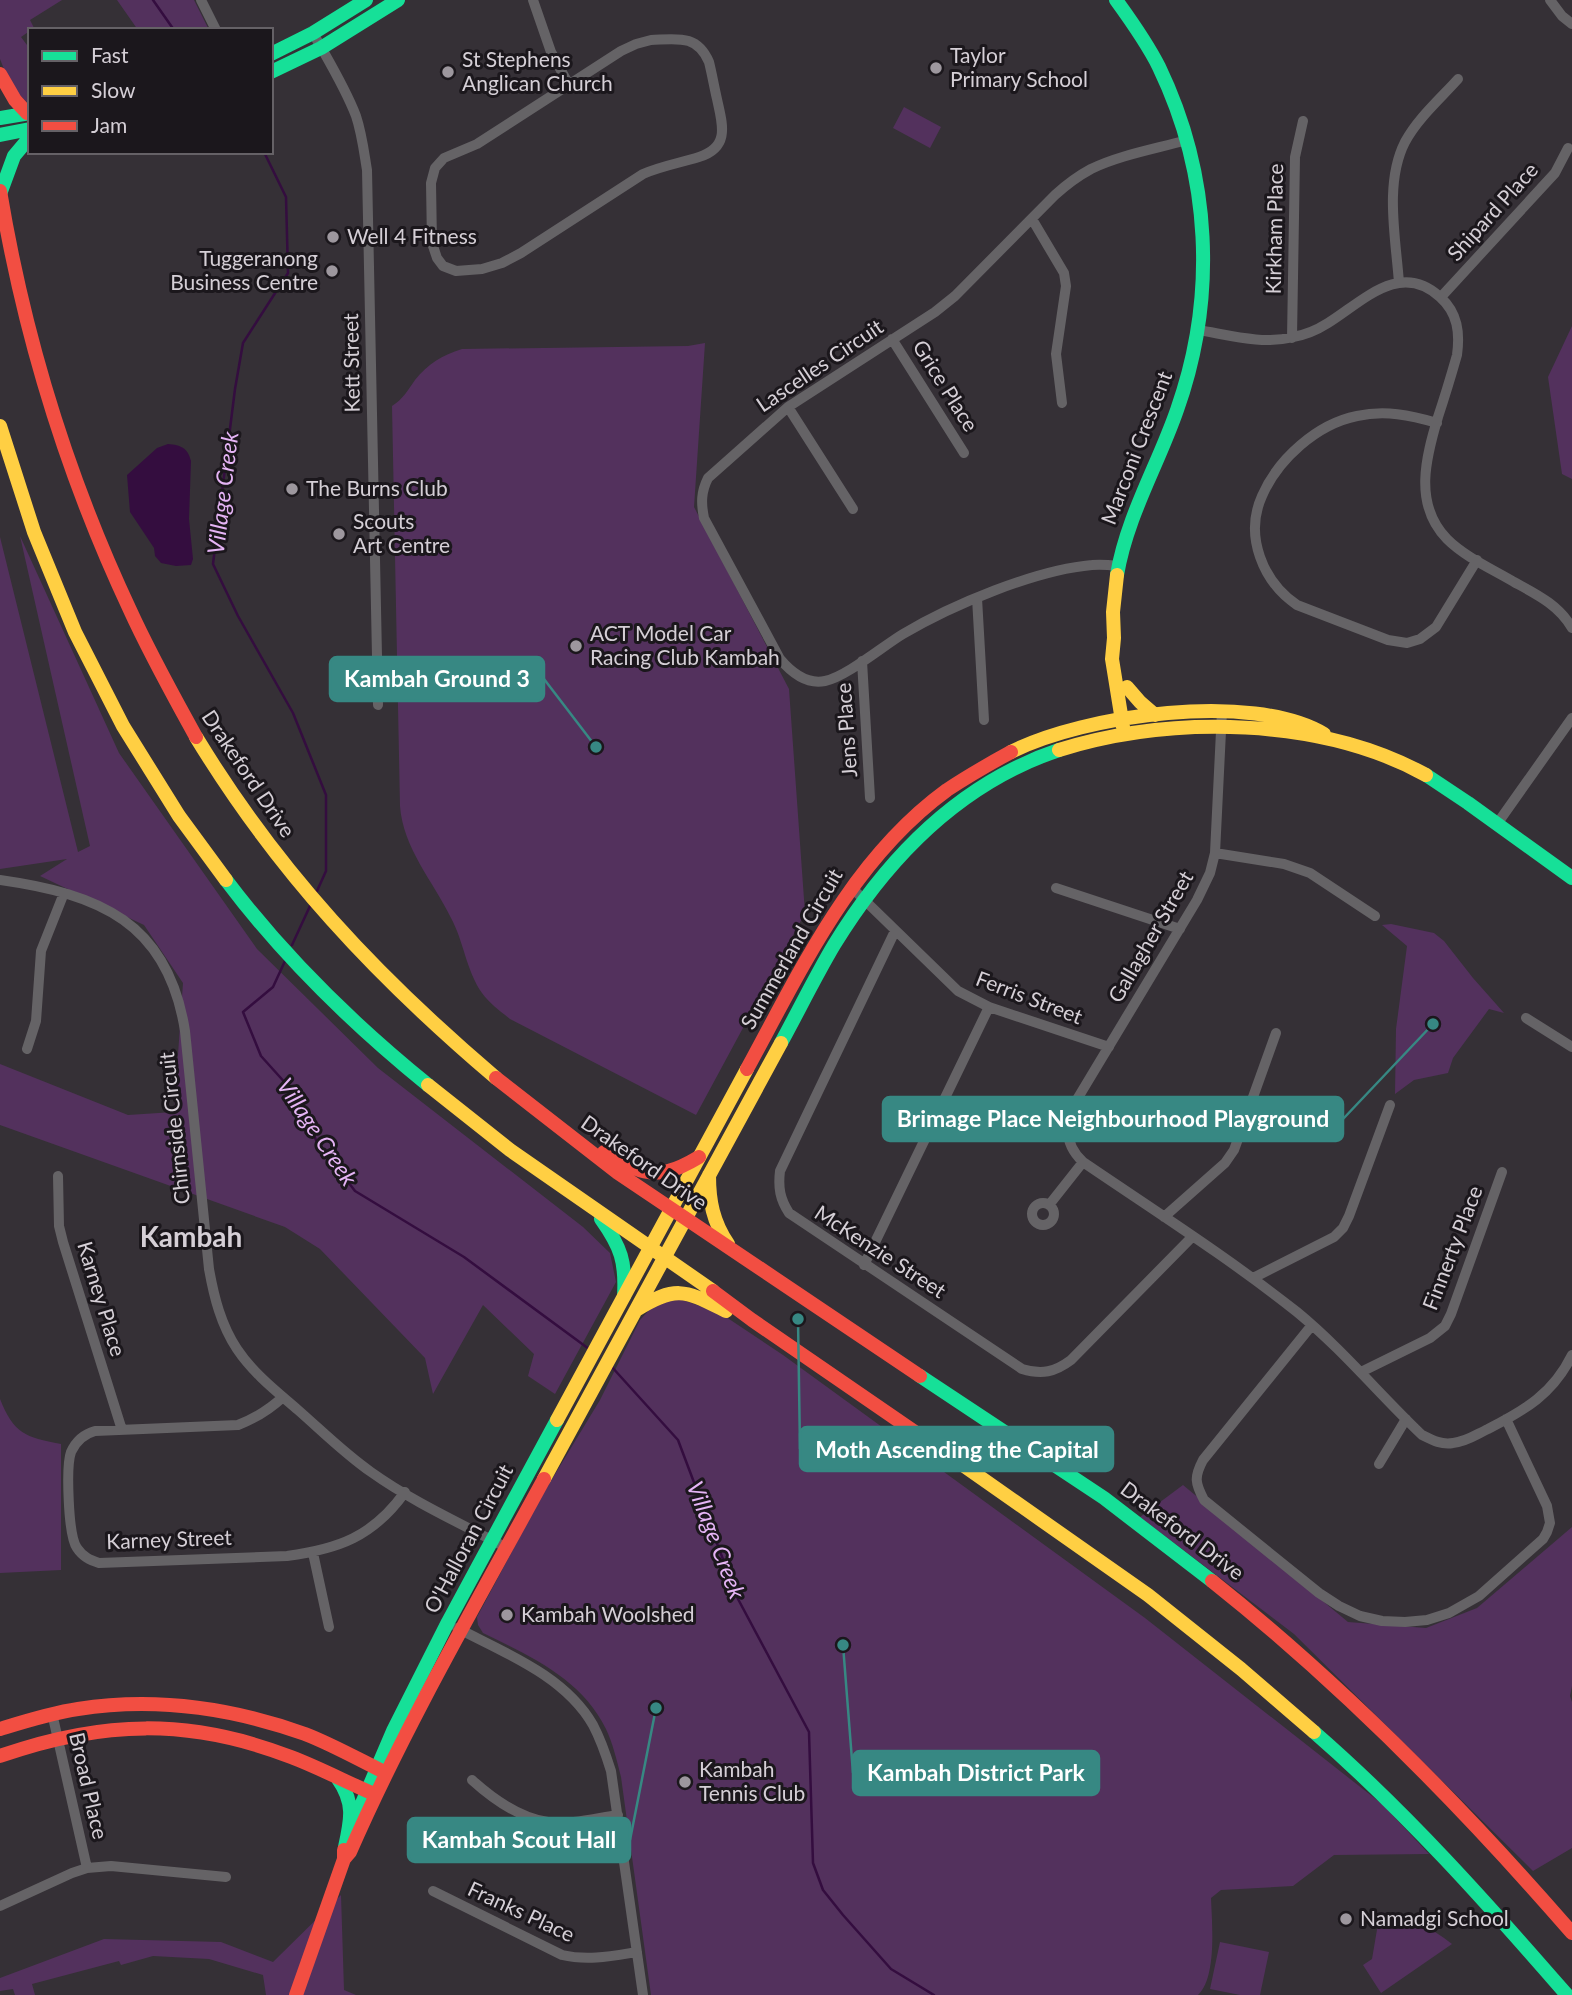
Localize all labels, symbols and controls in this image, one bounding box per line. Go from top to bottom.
legend [28,28,273,154]
text: Fast [91,42,129,67]
place label: Taylor Primary School [950,42,1088,91]
place label: St Stephens Anglican Church [462,46,613,95]
marker: Taylor Primary School [928,60,944,76]
marker: St Stephens Anglican Church [440,64,456,80]
text: Slow [91,77,136,102]
text: Jam [91,112,127,137]
street label: Shipard Place [1441,157,1542,265]
street label: Kirkham Place [1260,163,1287,295]
place label: Well 4 Fitness [347,223,477,248]
marker: Well 4 Fitness [325,229,341,245]
place label: Tuggeranong Business Centre [170,245,318,294]
marker: Tuggeranong Business Centre [324,263,340,279]
street label: Kett Street [337,313,364,413]
street label: Lascelles Circuit [751,313,888,416]
street label: Grice Place [908,335,984,436]
street label: Marconi Crescent [1095,367,1176,528]
water label: Village Creek [201,429,244,556]
place label: The Burns Club [306,475,448,500]
marker: The Burns Club [284,481,300,497]
place label: Scouts Art Centre [353,508,450,557]
marker: Scouts Art Centre [331,526,347,542]
place label: ACT Model Car Racing Club Kambah [590,620,780,669]
marker: ACT Model Car Racing Club Kambah [568,638,584,654]
callout: Kambah Ground 3 [330,657,544,701]
text: Kambah Ground 3 [344,664,530,692]
street label: Jens Place [830,682,861,778]
street label: Drakeford Drive [197,705,301,842]
street label: Summerland Circuit [735,863,847,1033]
street label: Gallagher Street [1102,866,1198,1006]
street label: Ferris Street [973,965,1087,1029]
street label: Chirnside Circuit [153,1050,194,1206]
water label: Village Creek [272,1072,365,1191]
callout: Brimage Place Neighbourhood Playground [883,1097,1343,1141]
text: Brimage Place Neighbourhood Playground [897,1104,1329,1132]
street label: Drakeford Drive [577,1109,713,1214]
street label: Finnerty Place [1416,1182,1487,1313]
street label: McKenzie Street [811,1199,951,1303]
district label: Kambah [140,1219,242,1253]
street label: Karney Place [73,1238,132,1359]
callout: Moth Ascending the Capital [800,1427,1113,1471]
text: Moth Ascending the Capital [815,1435,1099,1463]
street label: O'Halloran Circuit [418,1459,518,1617]
street label: Drakeford Drive [1116,1475,1250,1584]
water label: Village Creek [682,1477,753,1603]
street label: Karney Street [106,1524,233,1553]
place label: Kambah Woolshed [521,1601,695,1626]
marker: Kambah Woolshed [499,1607,515,1623]
street label: Broad Place [65,1730,114,1842]
callout: Kambah District Park [853,1751,1099,1795]
place label: Kambah Tennis Club [699,1756,805,1805]
text: Kambah District Park [867,1758,1086,1786]
marker: Kambah Tennis Club [677,1774,693,1790]
callout: Kambah Scout Hall [408,1818,630,1862]
text: Kambah Scout Hall [422,1825,616,1853]
street label: Franks Place [464,1875,579,1946]
place label: Namadgi School [1360,1905,1509,1930]
marker: Namadgi School [1338,1911,1354,1927]

